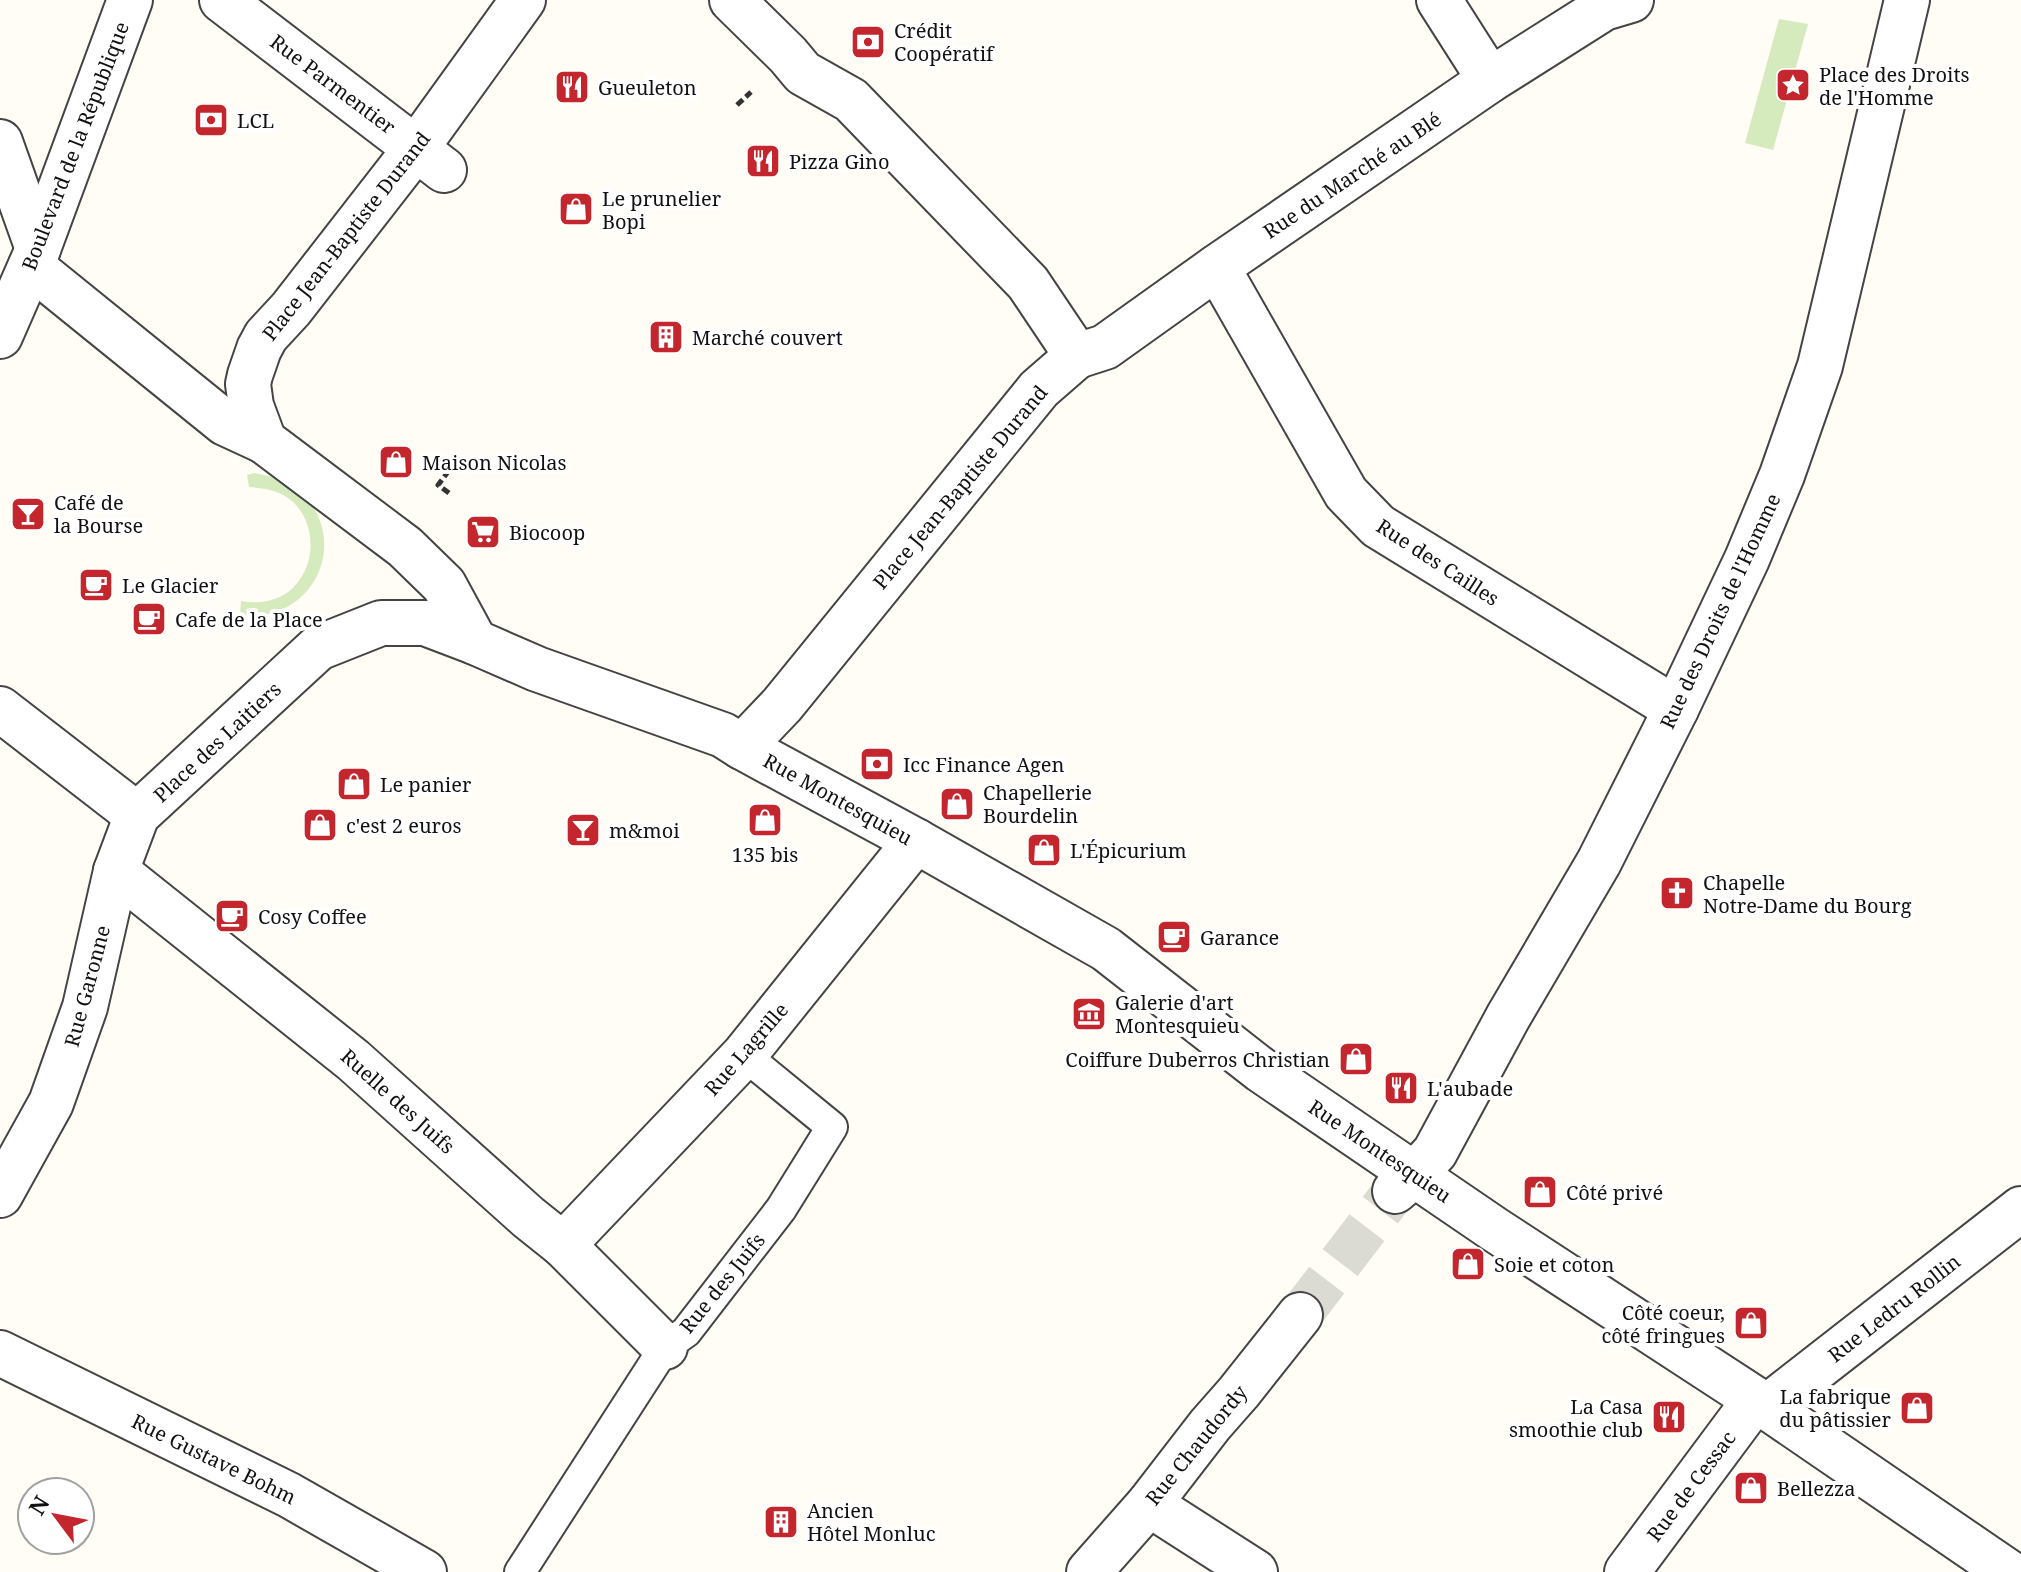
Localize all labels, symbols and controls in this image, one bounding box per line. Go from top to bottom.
place label: Crédit Coopératif [894,17,995,67]
street label: Boulevard de la République [15,18,135,274]
bank icon: Crédit Coopératif [849,23,887,61]
street label: Rue Parmentier [265,28,402,140]
place label: Place des Droits de l'Homme [1819,61,1969,111]
place icon: Place des Droits de l'Homme [1774,66,1812,104]
restaurant icon: Gueuleton [553,68,591,106]
place label: Gueuleton [598,74,697,101]
bank icon: LCL [192,101,230,139]
street label: Rue du Marché au Blé [1258,105,1446,245]
place label: LCL [237,107,274,134]
street label: Place Jean-Baptiste Durand [256,126,436,346]
restaurant icon: Pizza Gino [744,142,782,180]
place label: Pizza Gino [789,148,890,175]
place label: Le prunelier Bopi [602,185,722,235]
shop icon: Le prunelier Bopi [557,190,595,228]
building icon: Marché couvert [647,318,685,356]
place label: Marché couvert [692,324,843,351]
street label: Place Jean-Baptiste Durand [867,379,1053,595]
shop icon: Maison Nicolas [377,443,415,481]
place label: Maison Nicolas [422,449,567,476]
place label: Café de la Bourse [54,489,143,539]
street label: Rue des Droits de l'Homme [1654,489,1786,733]
bar icon: Café de la Bourse [9,495,47,533]
street label: Rue des Cailles [1372,512,1504,612]
supermarket icon: Biocoop [464,513,502,551]
place label: Biocoop [509,519,585,546]
cafe icon: Le Glacier [77,566,115,604]
place label: Le Glacier [122,572,219,599]
cafe icon: Cafe de la Place [130,600,168,638]
place label: Cafe de la Place [175,606,323,633]
street label: Place des Laitiers [147,676,287,808]
bank icon: Icc Finance Agen [858,745,896,783]
street label: Rue Montesquieu [759,747,918,851]
place label: Icc Finance Agen [903,751,1064,778]
shop icon: Le panier [335,765,373,803]
place label: Le panier [380,771,472,798]
place label: Chapellerie Bourdelin [983,779,1092,829]
shop icon: Chapellerie Bourdelin [938,785,976,823]
shop icon: 135 bis [746,801,784,839]
shop icon: c'est 2 euros [301,806,339,844]
bar icon: m&moi [564,811,602,849]
place label: c'est 2 euros [346,812,462,839]
place label: m&moi [609,817,680,844]
shop icon: L'Épicurium [1025,831,1063,869]
place label: L'Épicurium [1070,837,1187,864]
place label: 135 bis [732,841,798,868]
place label: Chapelle Notre-Dame du Bourg [1703,869,1912,919]
church icon: Chapelle Notre-Dame du Bourg [1658,874,1696,912]
cafe icon: Cosy Coffee [213,897,251,935]
place label: Cosy Coffee [258,903,367,930]
cafe icon: Garance [1155,918,1193,956]
street label: Rue Garonne [58,922,116,1050]
place label: Garance [1200,924,1279,951]
place label: Galerie d'art Montesquieu [1115,989,1240,1039]
museum icon: Galerie d'art Montesquieu [1070,995,1108,1033]
street label: Rue Lagrille [698,997,794,1101]
shop icon: Coiffure Duberros Christian [1337,1040,1375,1078]
street label: Ruelle des Juifs [335,1043,461,1159]
place label: Coiffure Duberros Christian [1065,1046,1330,1073]
restaurant icon: L'aubade [1382,1069,1420,1107]
place label: L'aubade [1427,1075,1513,1102]
street label: Rue Montesquieu [1303,1093,1457,1209]
shop icon: Côté privé [1521,1173,1559,1211]
place label: Côté privé [1566,1179,1663,1206]
street label: Rue des Juifs [673,1227,771,1339]
shop icon: Soie et coton [1449,1245,1487,1283]
street label: Rue Ledru Rollin [1822,1248,1966,1368]
place label: Soie et coton [1494,1251,1615,1278]
place label: Côté coeur, côté fringues [1601,1299,1725,1349]
shop icon: Côté coeur, côté fringues [1732,1304,1770,1342]
street label: Rue Chaudordy [1139,1379,1253,1511]
place label: La fabrique du pâtissier [1779,1383,1892,1433]
shop icon: La fabrique du pâtissier [1898,1389,1936,1427]
place label: La Casa smoothie club [1509,1393,1643,1443]
restaurant icon: La Casa smoothie club [1650,1398,1688,1436]
street label: Rue Gustave Bohm [127,1407,301,1511]
street label: Rue de Cessac [1640,1425,1742,1547]
shop icon: Bellezza [1732,1469,1770,1507]
place label: Bellezza [1777,1475,1856,1502]
north arrow [16,1476,96,1556]
text: N [21,1490,56,1520]
place label: Ancien Hôtel Monluc [807,1497,936,1547]
building icon: Ancien Hôtel Monluc [762,1503,800,1541]

